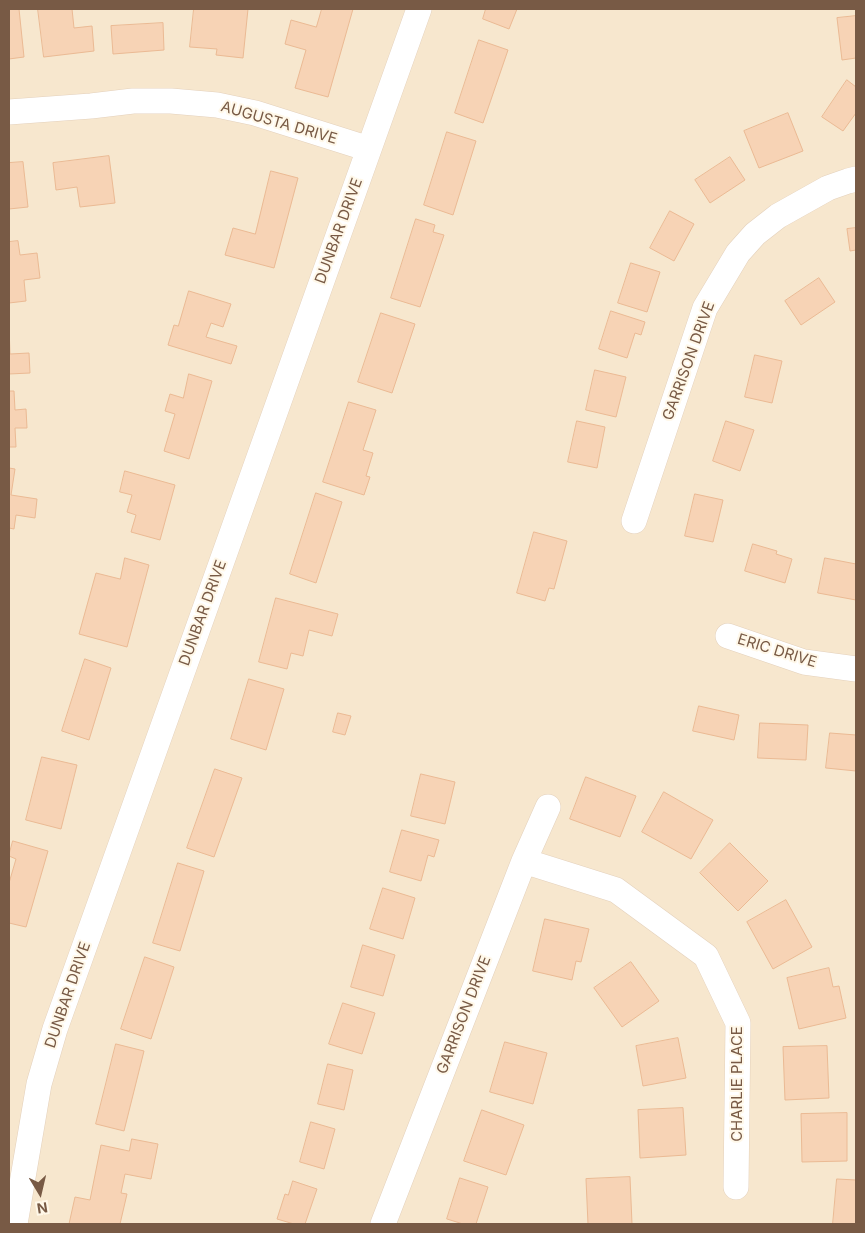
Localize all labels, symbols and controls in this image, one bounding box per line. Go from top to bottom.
street label: AUGUSTA DRIVE [219,98,339,148]
street label: DUNBAR DRIVE [312,176,366,286]
street label: GARRISON DRIVE [659,299,719,423]
street label: DUNBAR DRIVE [176,558,230,668]
street label: ERIC DRIVE [735,630,819,672]
street label: DUNBAR DRIVE [41,940,95,1050]
street label: GARRISON DRIVE [433,953,495,1077]
street label: CHARLIE PLACE [728,1026,746,1142]
north arrow [15,1168,65,1218]
text: N [36,1199,49,1218]

